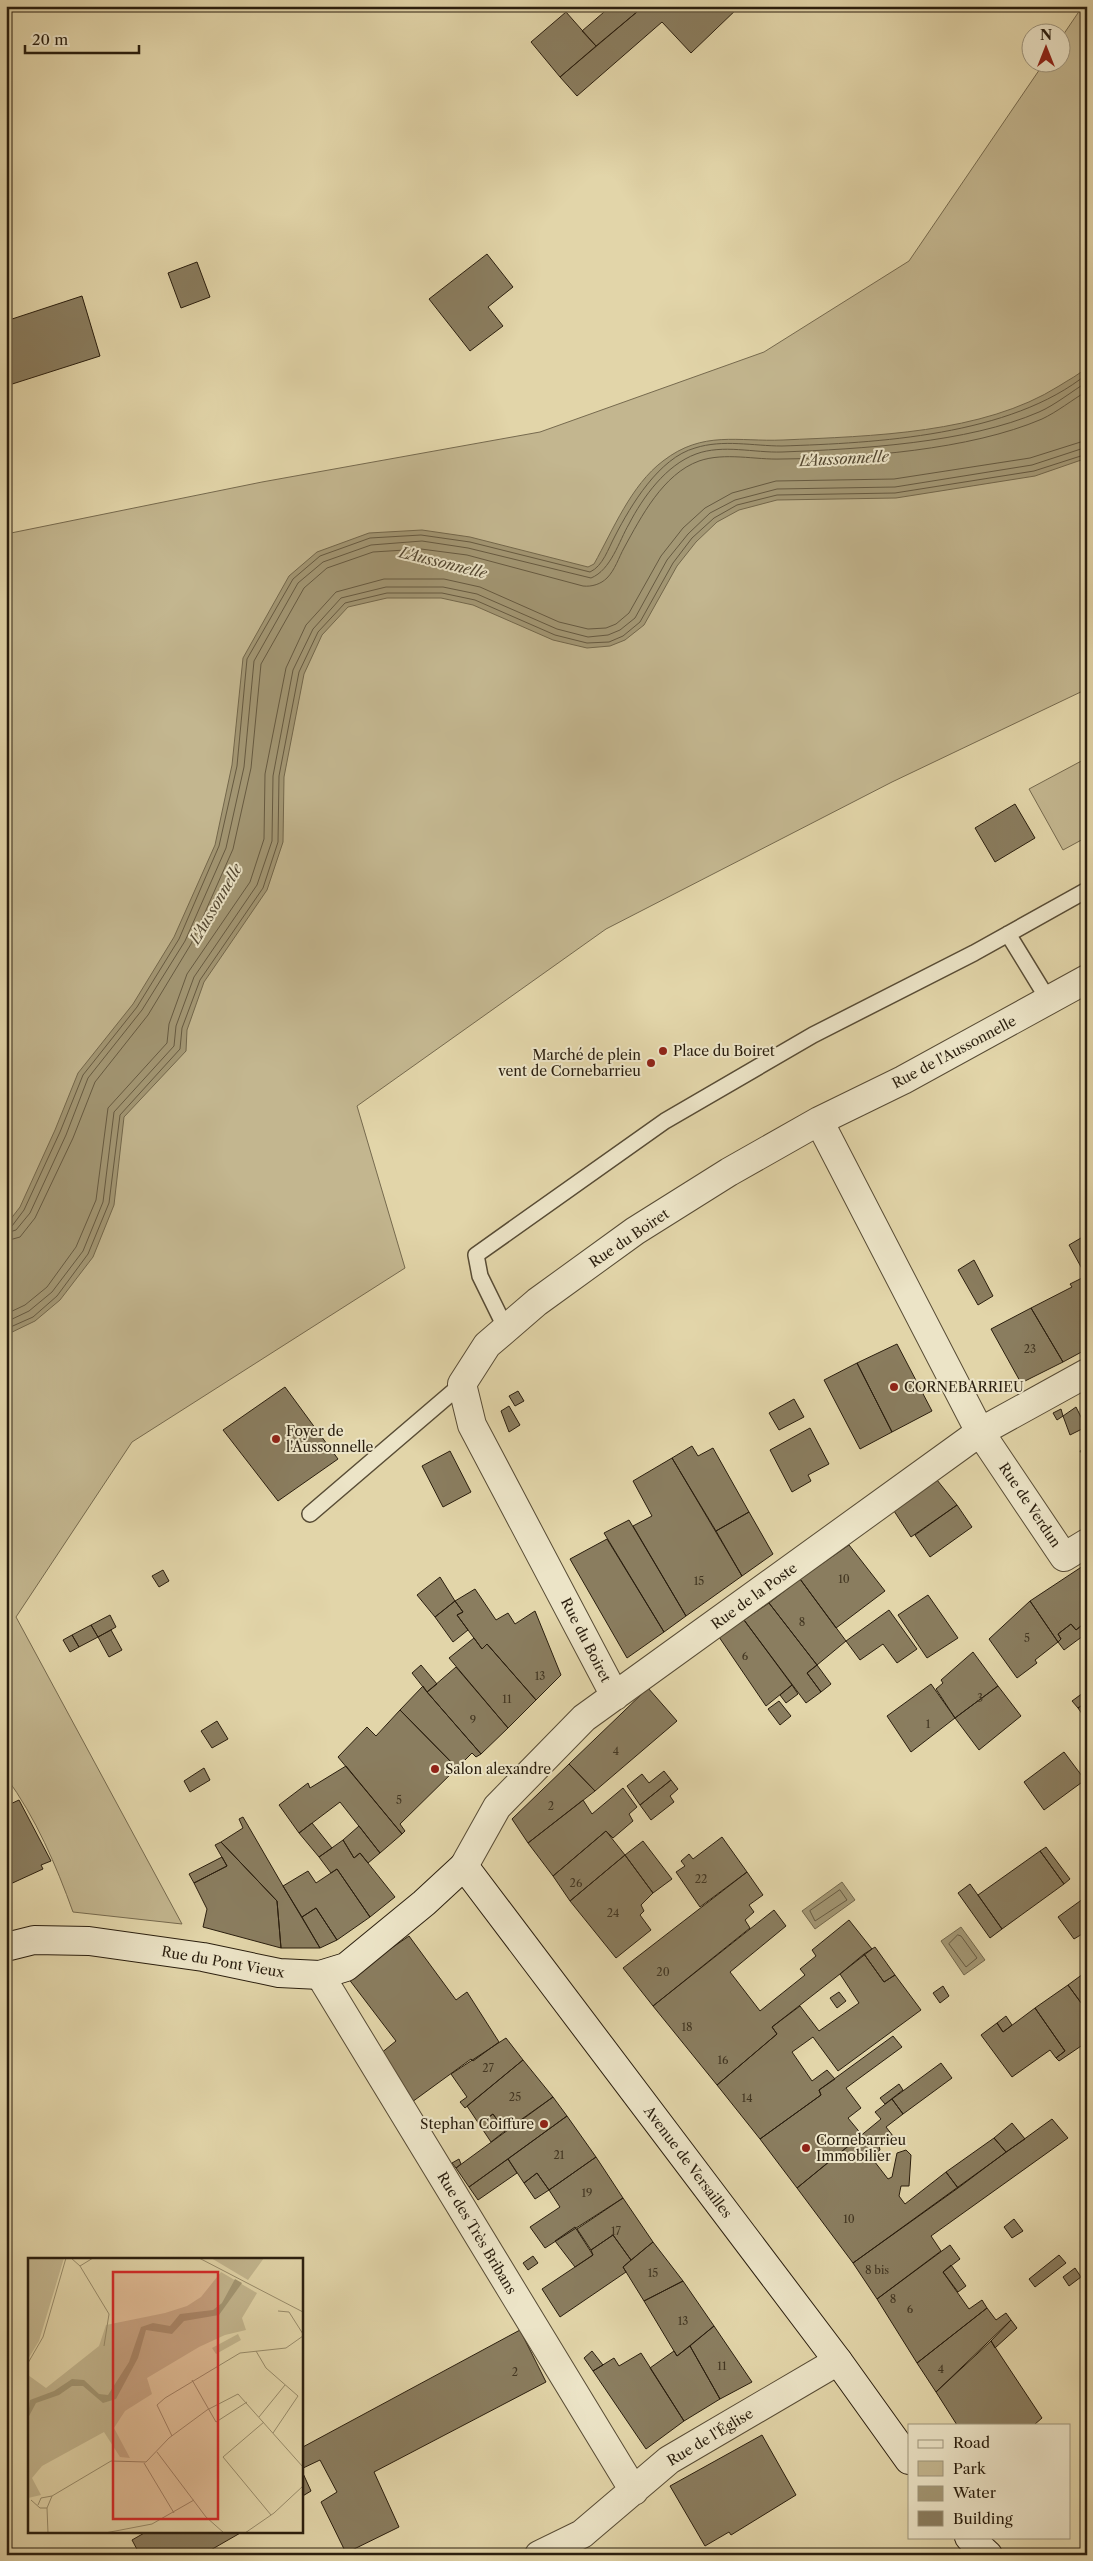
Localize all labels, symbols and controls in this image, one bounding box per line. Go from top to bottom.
scale bar [25,22,139,54]
north arrow [1020,22,1070,72]
text: N [1040,26,1052,44]
text: 20 m [32,30,68,49]
water label: L'Aussonnelle [798,447,890,470]
water label: L'Aussonnelle [396,542,490,583]
water label: L'Aussonnelle [184,860,247,948]
street label: Rue de l'Aussonnelle [889,1012,1019,1092]
place label: Place du Boiret [673,1042,775,1060]
marker: Place du Boiret [657,1045,669,1057]
place label: Marché de plein vent de Cornebarrieu [497,1046,641,1080]
marker: Marché de plein vent de Cornebarrieu [645,1057,657,1069]
street label: Rue du Boiret [586,1205,672,1271]
house number: 23 [1024,1342,1036,1356]
place label: CORNEBARRIEU [904,1378,1024,1396]
marker: CORNEBARRIEU [888,1381,900,1393]
place label: Foyer de l'Aussonnelle [286,1422,374,1456]
marker: Foyer de l'Aussonnelle [270,1433,282,1445]
street label: Rue de Verdun [995,1459,1065,1551]
street label: Rue de la Poste [707,1559,801,1633]
house number: 10 [838,1572,850,1586]
house number: 15 [694,1574,704,1588]
street label: Rue du Boiret [557,1595,615,1685]
house number: 8 [799,1615,805,1629]
house number: 5 [1024,1631,1030,1645]
house number: 6 [742,1649,749,1663]
house number: 13 [535,1669,545,1683]
house number: 3 [977,1691,983,1705]
house number: 11 [502,1692,512,1706]
house number: 9 [470,1713,476,1727]
house number: 1 [926,1717,931,1731]
house number: 4 [613,1744,619,1758]
place label: Salon alexandre [445,1760,551,1778]
marker: Salon alexandre [429,1763,441,1775]
house number: 5 [396,1793,402,1807]
house number: 2 [548,1799,554,1813]
house number: 22 [695,1872,707,1886]
house number: 26 [570,1876,583,1890]
house number: 24 [607,1906,619,1920]
street label: Rue du Pont Vieux [160,1942,287,1982]
house number: 20 [656,1965,670,1979]
house number: 18 [681,2020,693,2034]
house number: 16 [717,2053,729,2067]
house number: 27 [482,2061,494,2075]
house number: 25 [509,2090,521,2104]
house number: 14 [742,2091,752,2105]
street label: Avenue de Versailles [639,2102,736,2222]
place label: Stephan Coiffure [420,2115,534,2133]
marker: Stephan Coiffure [538,2118,550,2130]
place label: Cornebarrieu Immobilier [816,2131,907,2165]
marker: Cornebarrieu Immobilier [800,2142,812,2154]
house number: 21 [554,2148,565,2162]
street label: Rue des Très Bribans [433,2168,521,2298]
house number: 19 [581,2186,593,2200]
house number: 10 [843,2212,855,2226]
house number: 17 [611,2224,622,2238]
inset map [28,2258,302,2534]
house number: 8 bis [865,2263,889,2277]
house number: 15 [648,2266,658,2280]
house number: 8 [890,2292,896,2306]
house number: 6 [907,2302,914,2316]
house number: 13 [678,2314,688,2328]
house number: 11 [717,2359,727,2373]
house number: 4 [938,2362,944,2376]
house number: 2 [512,2365,518,2379]
street label: Rue de l'Église [664,2404,756,2470]
legend [908,2424,1070,2538]
text: Road [953,2433,990,2452]
text: Park [953,2459,987,2478]
text: Water [952,2483,997,2502]
text: Building [953,2509,1013,2528]

